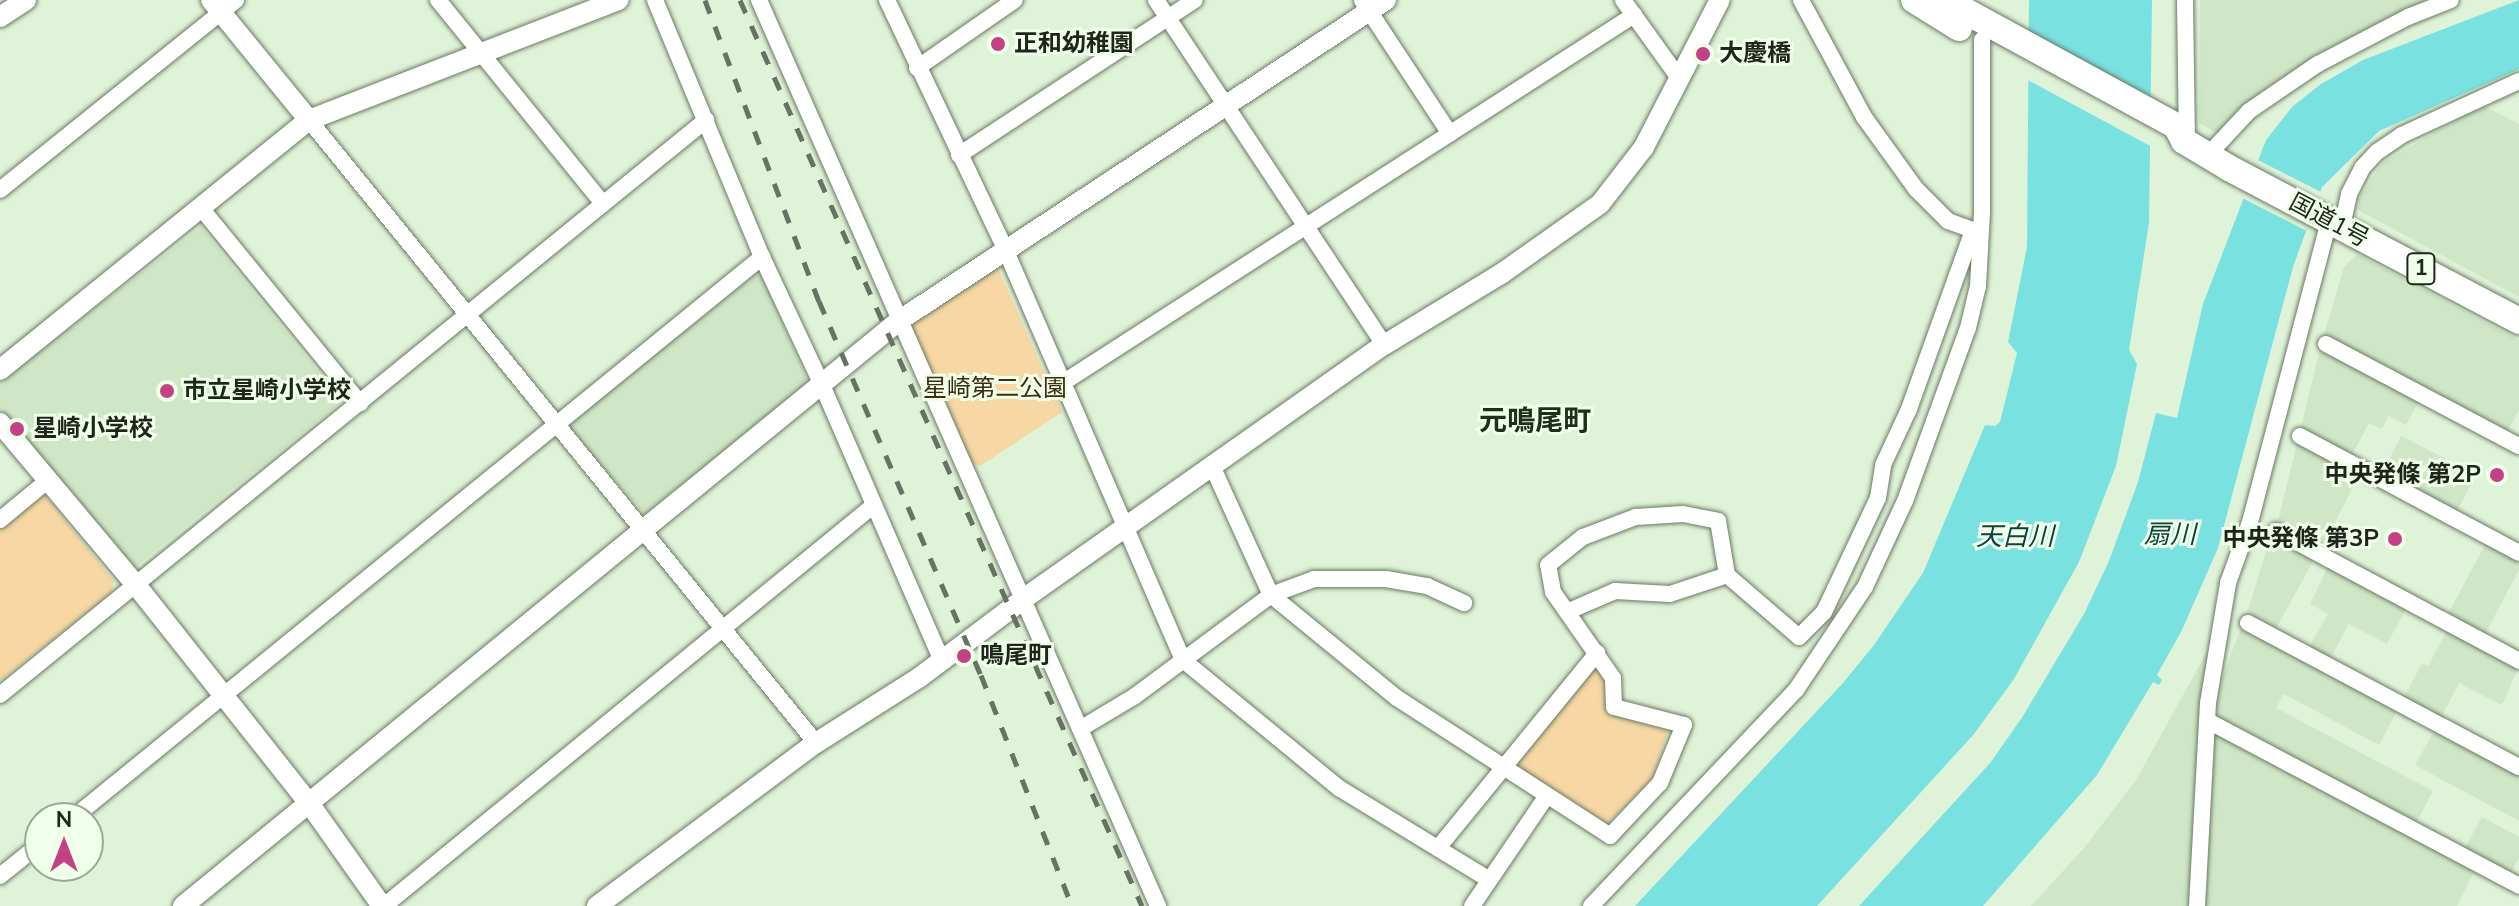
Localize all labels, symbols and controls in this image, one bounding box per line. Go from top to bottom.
place label: 正和幼稚園 [1014,30,1134,58]
marker: 正和幼稚園 [989,35,1007,53]
place label: 大慶橋 [1719,40,1791,68]
marker: 大慶橋 [1694,45,1712,63]
street label: 国道1号 [2284,188,2374,254]
road number: 1 [2405,251,2437,287]
park label: 星崎第二公園 [923,375,1067,403]
place label: 市立星崎小学校 [183,377,351,405]
marker: 市立星崎小学校 [158,382,176,400]
district label: 元鳴尾町 [1479,404,1591,438]
place label: 星崎小学校 [33,415,153,443]
marker: 星崎小学校 [8,420,26,438]
place label: 中央発條 第2P [2324,461,2481,489]
marker: 中央発條 第2P [2488,466,2506,484]
water label: 扇川 [2144,519,2196,551]
water label: 天白川 [1976,521,2054,553]
place label: 中央発條 第3P [2222,525,2379,553]
marker: 中央発條 第3P [2386,530,2404,548]
place label: 鳴尾町 [980,642,1052,670]
marker: 鳴尾町 [955,647,973,665]
north arrow [24,802,104,882]
text: N [56,805,72,835]

